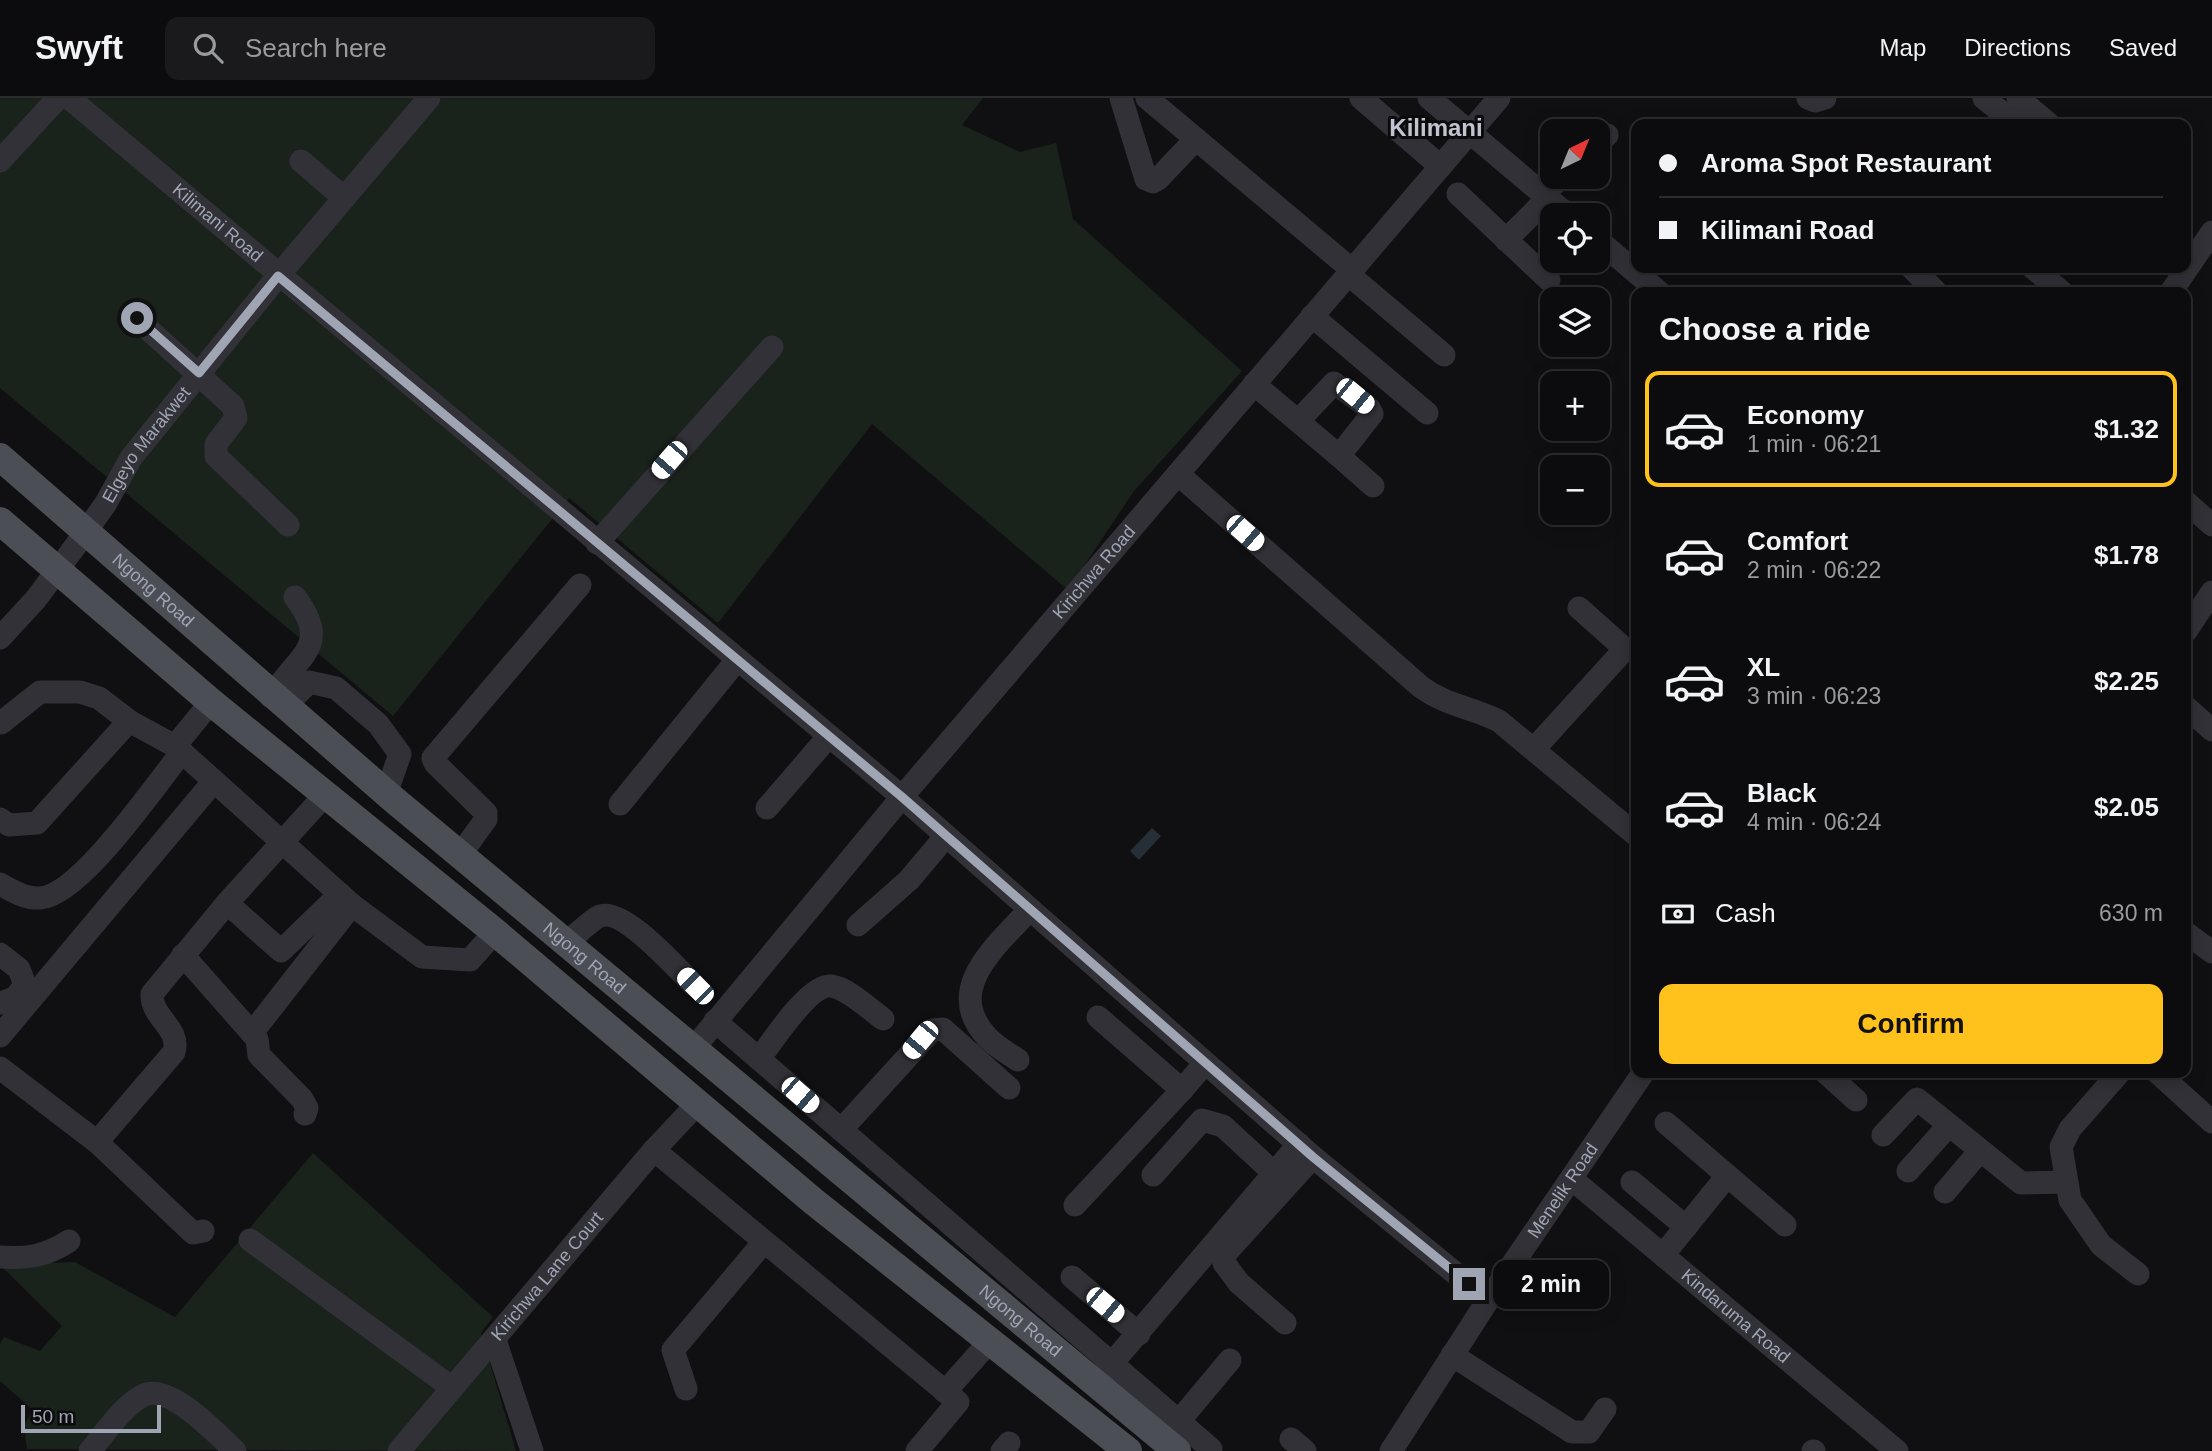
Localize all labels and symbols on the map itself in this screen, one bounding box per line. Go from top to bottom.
district label: Kilimani [1389,114,1483,141]
north arrow [1540,119,1610,189]
street label: Kilimani Road [169,179,267,266]
route start [121,302,153,334]
car [1333,375,1378,417]
street label: Elgeyo Marakwet [98,383,195,506]
car [648,437,691,483]
car [1223,511,1268,555]
street label: Kirichwa Road [1049,522,1139,623]
street label: Ngong Road [108,550,198,631]
street label: Ngong Road [539,918,630,998]
car [673,964,718,1008]
car [899,1017,942,1063]
car [778,1073,823,1117]
street label: Menelik Road [1523,1139,1602,1242]
street label: Kirichwa Lane Court [487,1208,607,1345]
callout: 2 min [1494,1260,1609,1308]
street label: Kindaruma Road [1677,1265,1794,1367]
route end [1453,1268,1485,1300]
street label: Ngong Road [975,1281,1066,1361]
car [1083,1283,1128,1327]
scale bar [21,1402,161,1434]

